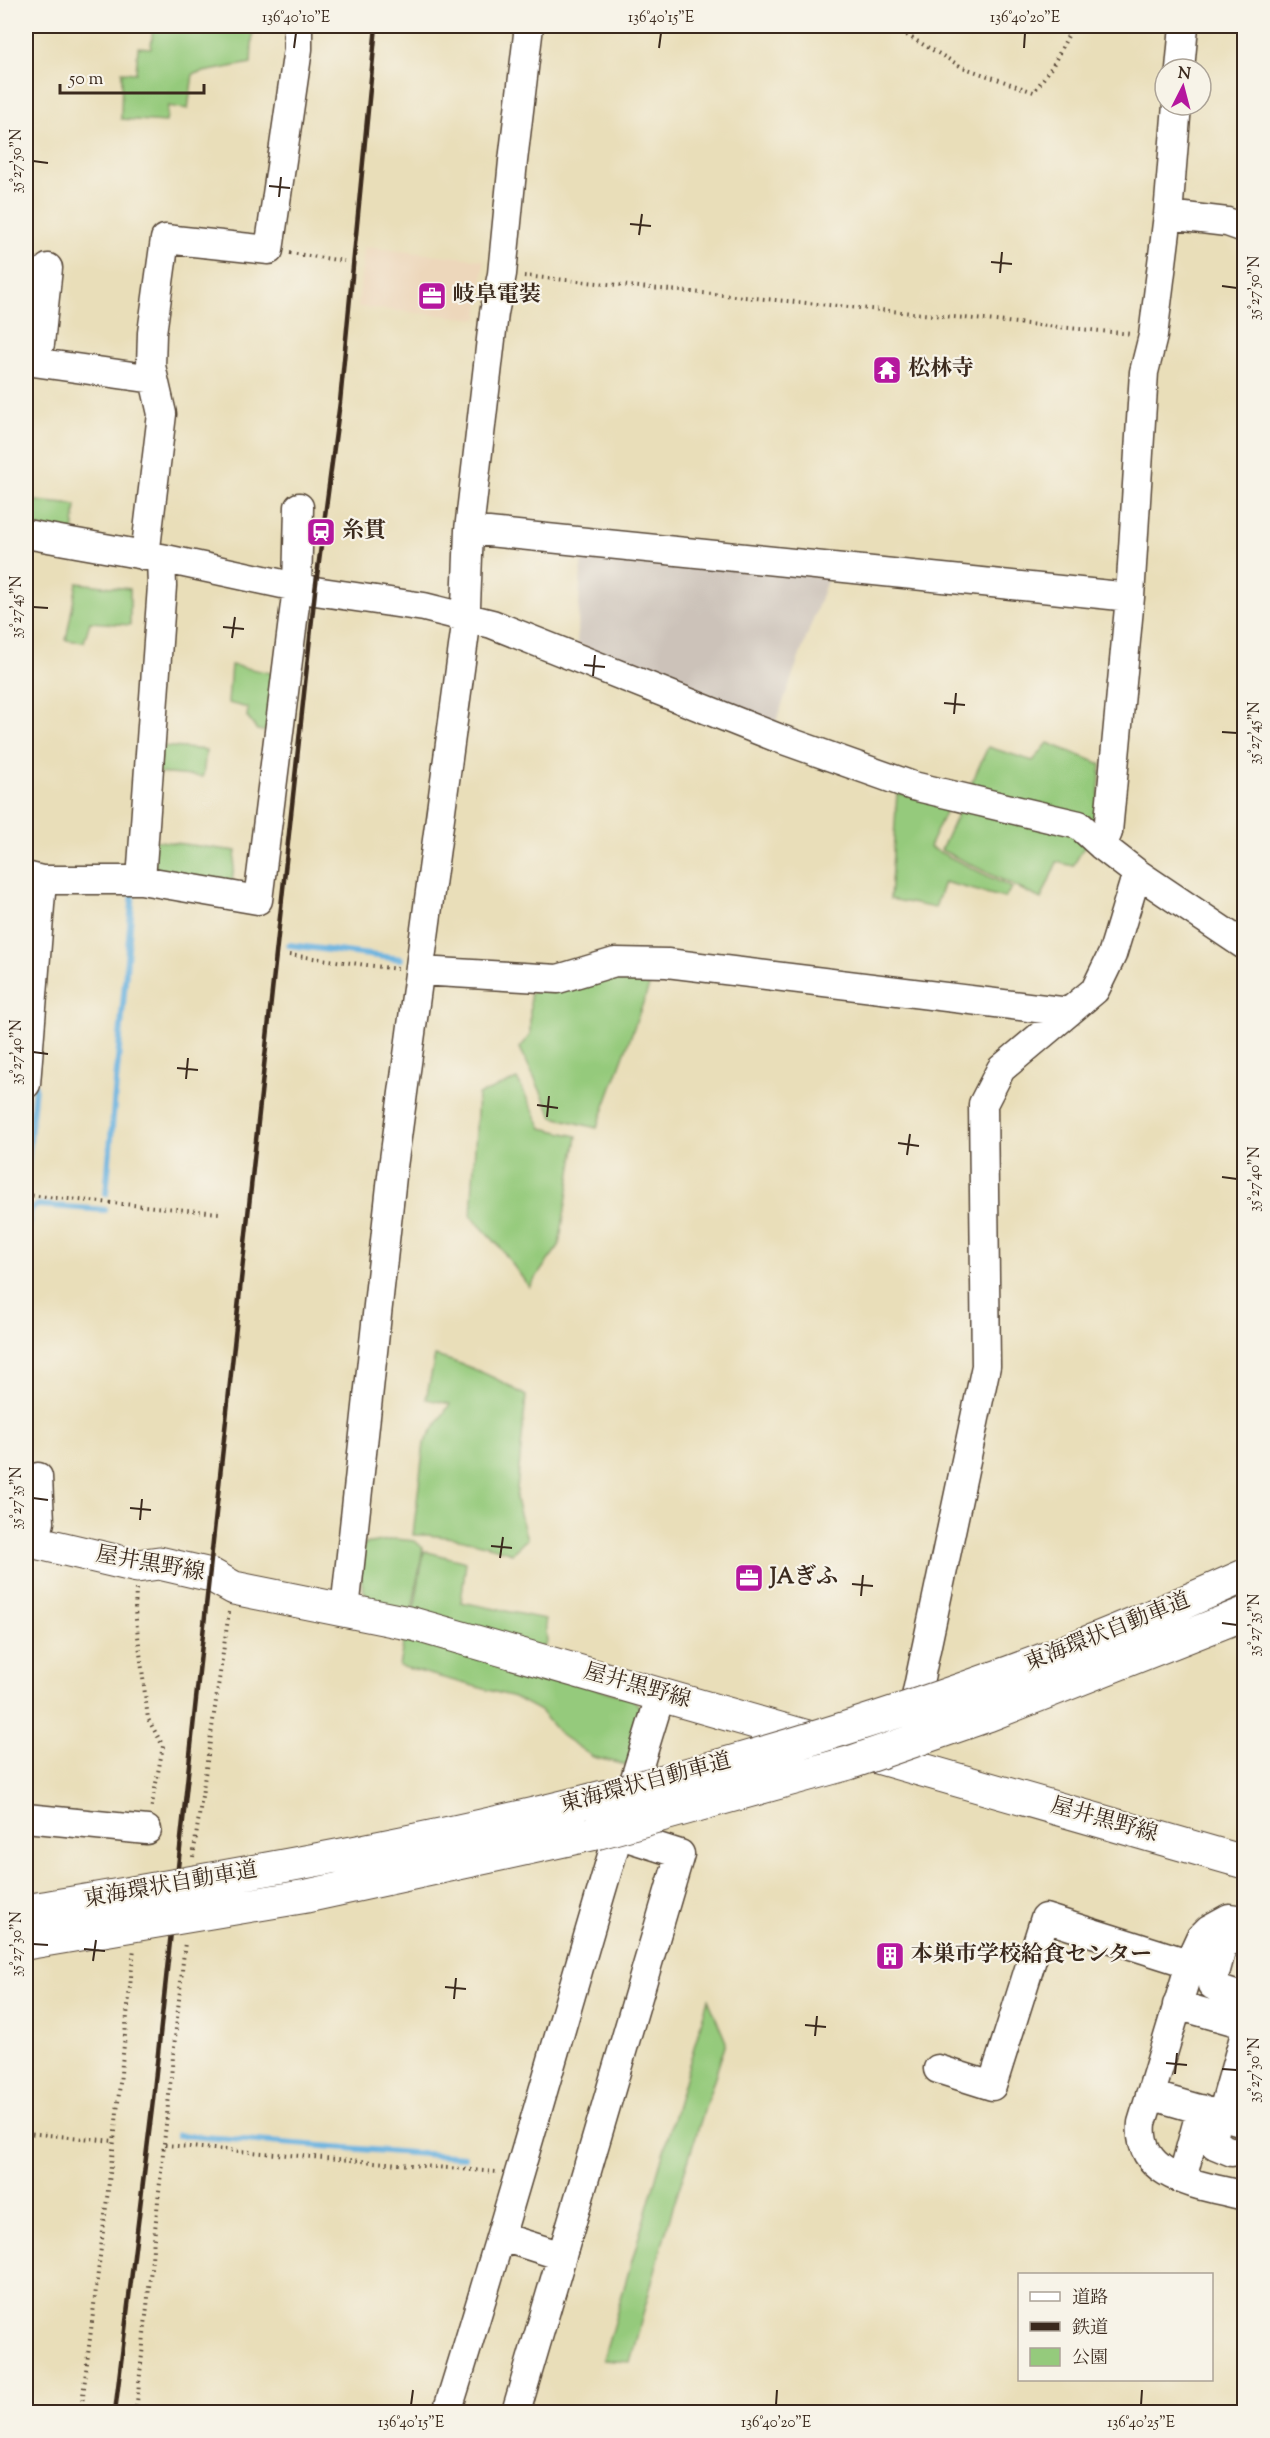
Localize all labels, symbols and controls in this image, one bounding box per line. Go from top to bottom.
text: 136°40'10"E [262,8,330,29]
text: 136°40'15"E [628,8,694,29]
text: 136°40'20"E [990,8,1060,29]
scale bar [60,57,204,95]
north arrow [1153,57,1213,117]
text: N [1177,62,1192,87]
text: 50 m [68,67,104,93]
text: 35°27'50"N [7,129,28,193]
text: 35°27'50"N [1245,256,1266,320]
office icon: 岐阜電装 [416,280,448,312]
place label: 岐阜電装 [453,280,541,312]
temple icon: 松林寺 [871,354,903,386]
place label: 松林寺 [908,354,974,386]
station icon: 糸貫 [305,516,337,548]
place label: 糸貫 [342,516,386,548]
text: 35°27'45"N [7,575,28,639]
text: 35°27'45"N [1245,701,1266,765]
text: 35°27'40"N [7,1019,28,1085]
text: 35°27'40"N [1245,1146,1266,1212]
text: 35°27'35"N [7,1466,28,1530]
street label: 屋井黒野線 [93,1540,207,1590]
office icon: JAぎふ [733,1562,765,1594]
place label: JAぎふ [768,1562,838,1594]
street label: 東海環状自動車道 [1020,1585,1196,1681]
text: 35°27'35"N [1245,1593,1266,1657]
street label: 屋井黒野線 [580,1656,694,1718]
street label: 東海環状自動車道 [557,1746,735,1822]
street label: 屋井黒野線 [1047,1790,1161,1852]
street label: 東海環状自動車道 [82,1855,260,1917]
text: 35°27'30"N [7,1911,28,1977]
building icon: 本巣市学校給食センター [874,1940,906,1972]
place label: 本巣市学校給食センター [911,1940,1152,1972]
text: 35°27'30"N [1245,2037,1266,2103]
legend [1018,2273,1213,2381]
text: 道路 [1072,2286,1108,2312]
text: 鉄道 [1072,2316,1108,2342]
text: 公園 [1072,2346,1108,2372]
text: 136°40'15"E [378,2413,444,2434]
text: 136°40'20"E [741,2413,811,2434]
text: 136°40'25"E [1107,2413,1175,2434]

